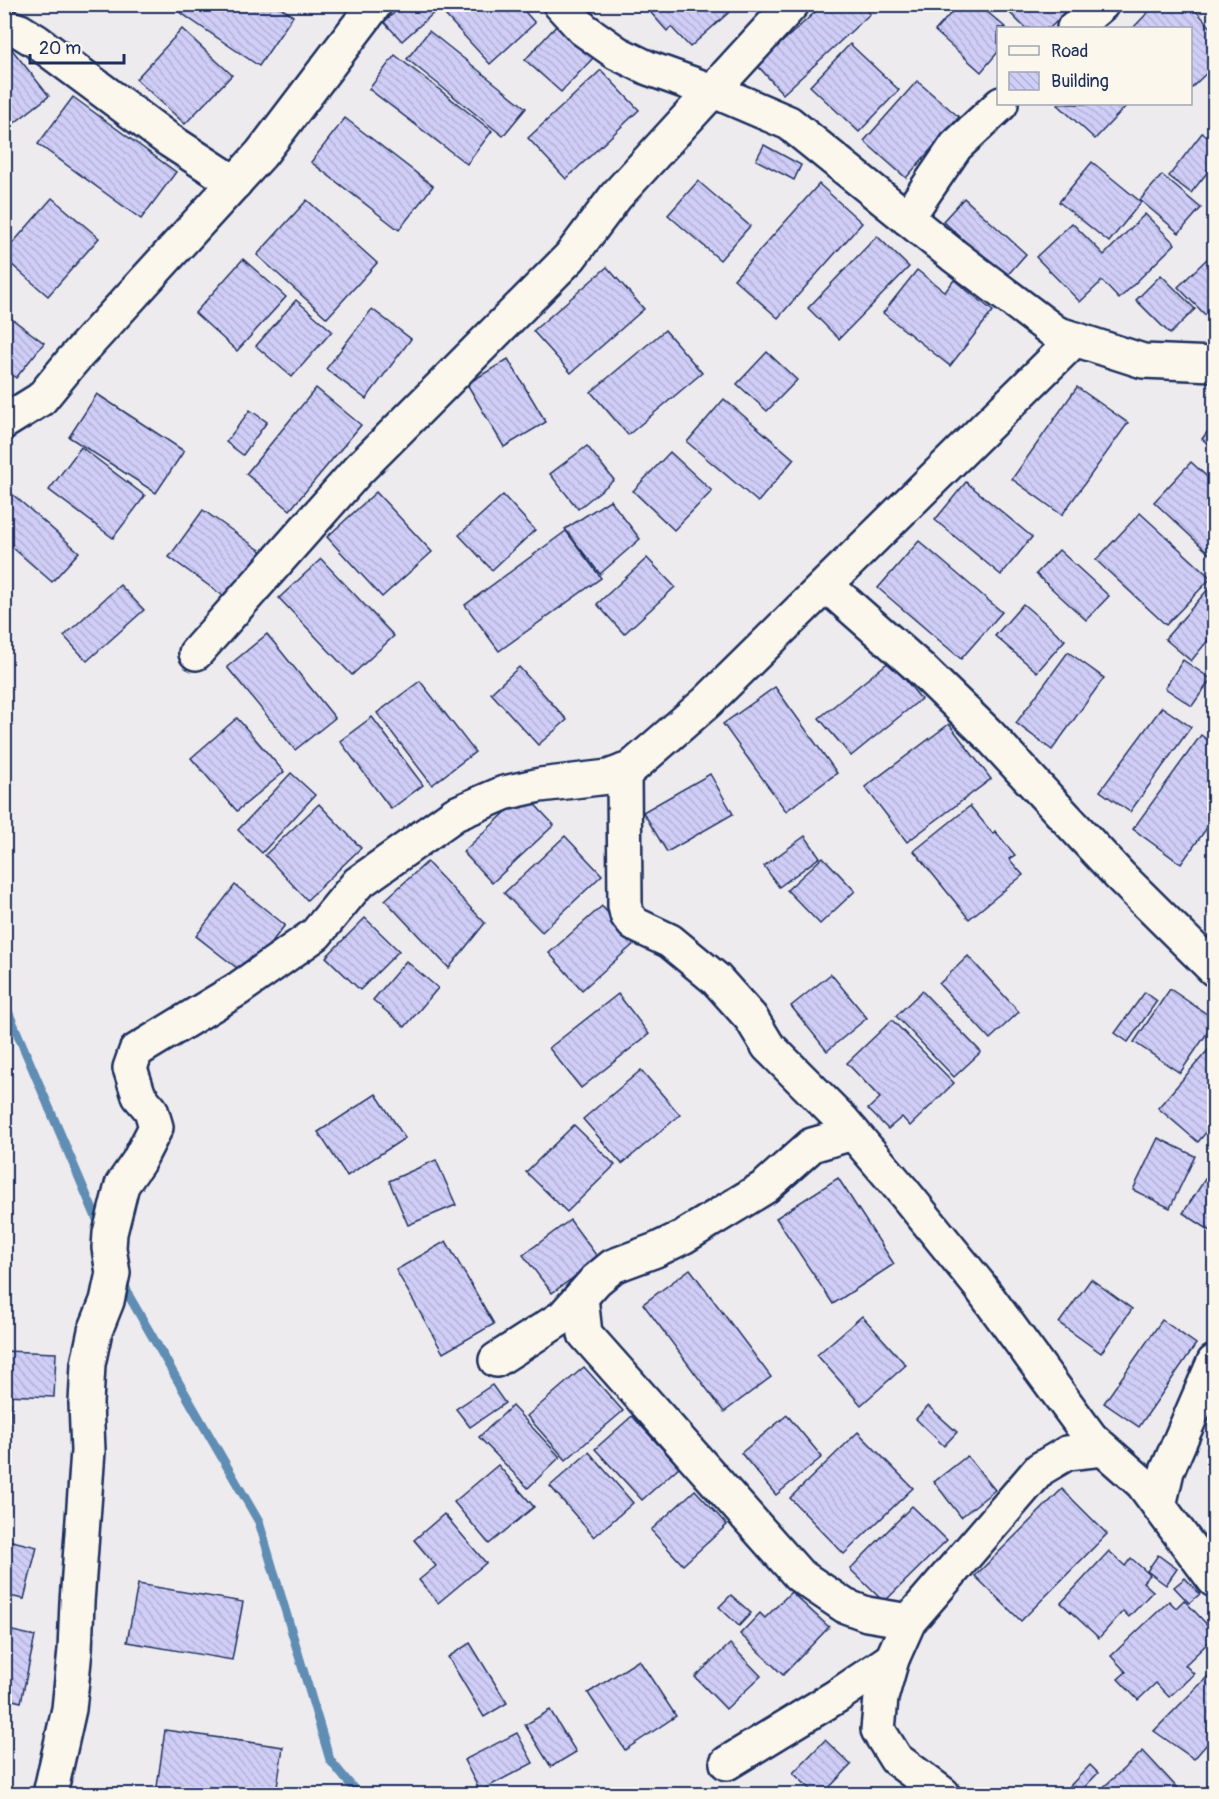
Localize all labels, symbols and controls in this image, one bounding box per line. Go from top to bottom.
scale bar [30,27,124,65]
legend [997,27,1192,105]
text: 20 m [39,37,81,60]
text: Road [1051,40,1088,63]
text: Building [1051,70,1109,93]

